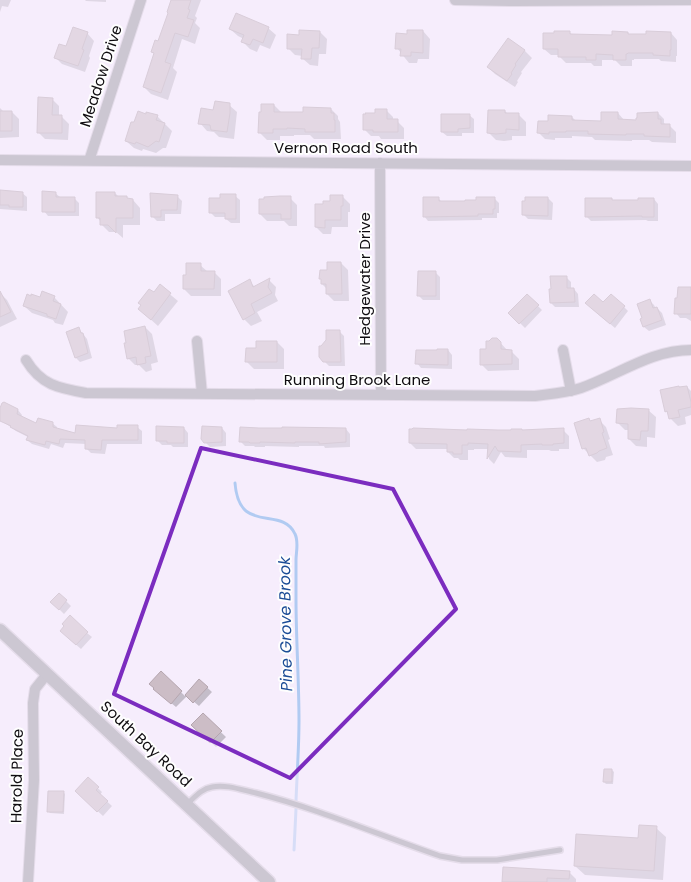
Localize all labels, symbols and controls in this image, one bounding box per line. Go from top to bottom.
street label: Meadow Drive [74,22,127,130]
street label: Vernon Road South [274,137,418,158]
street label: Hedgewater Drive [354,212,375,346]
street label: Running Brook Lane [284,369,430,390]
water label: Pine Grove Brook [273,556,298,692]
street label: South Bay Road [96,696,197,792]
street label: Harold Place [5,729,28,823]

